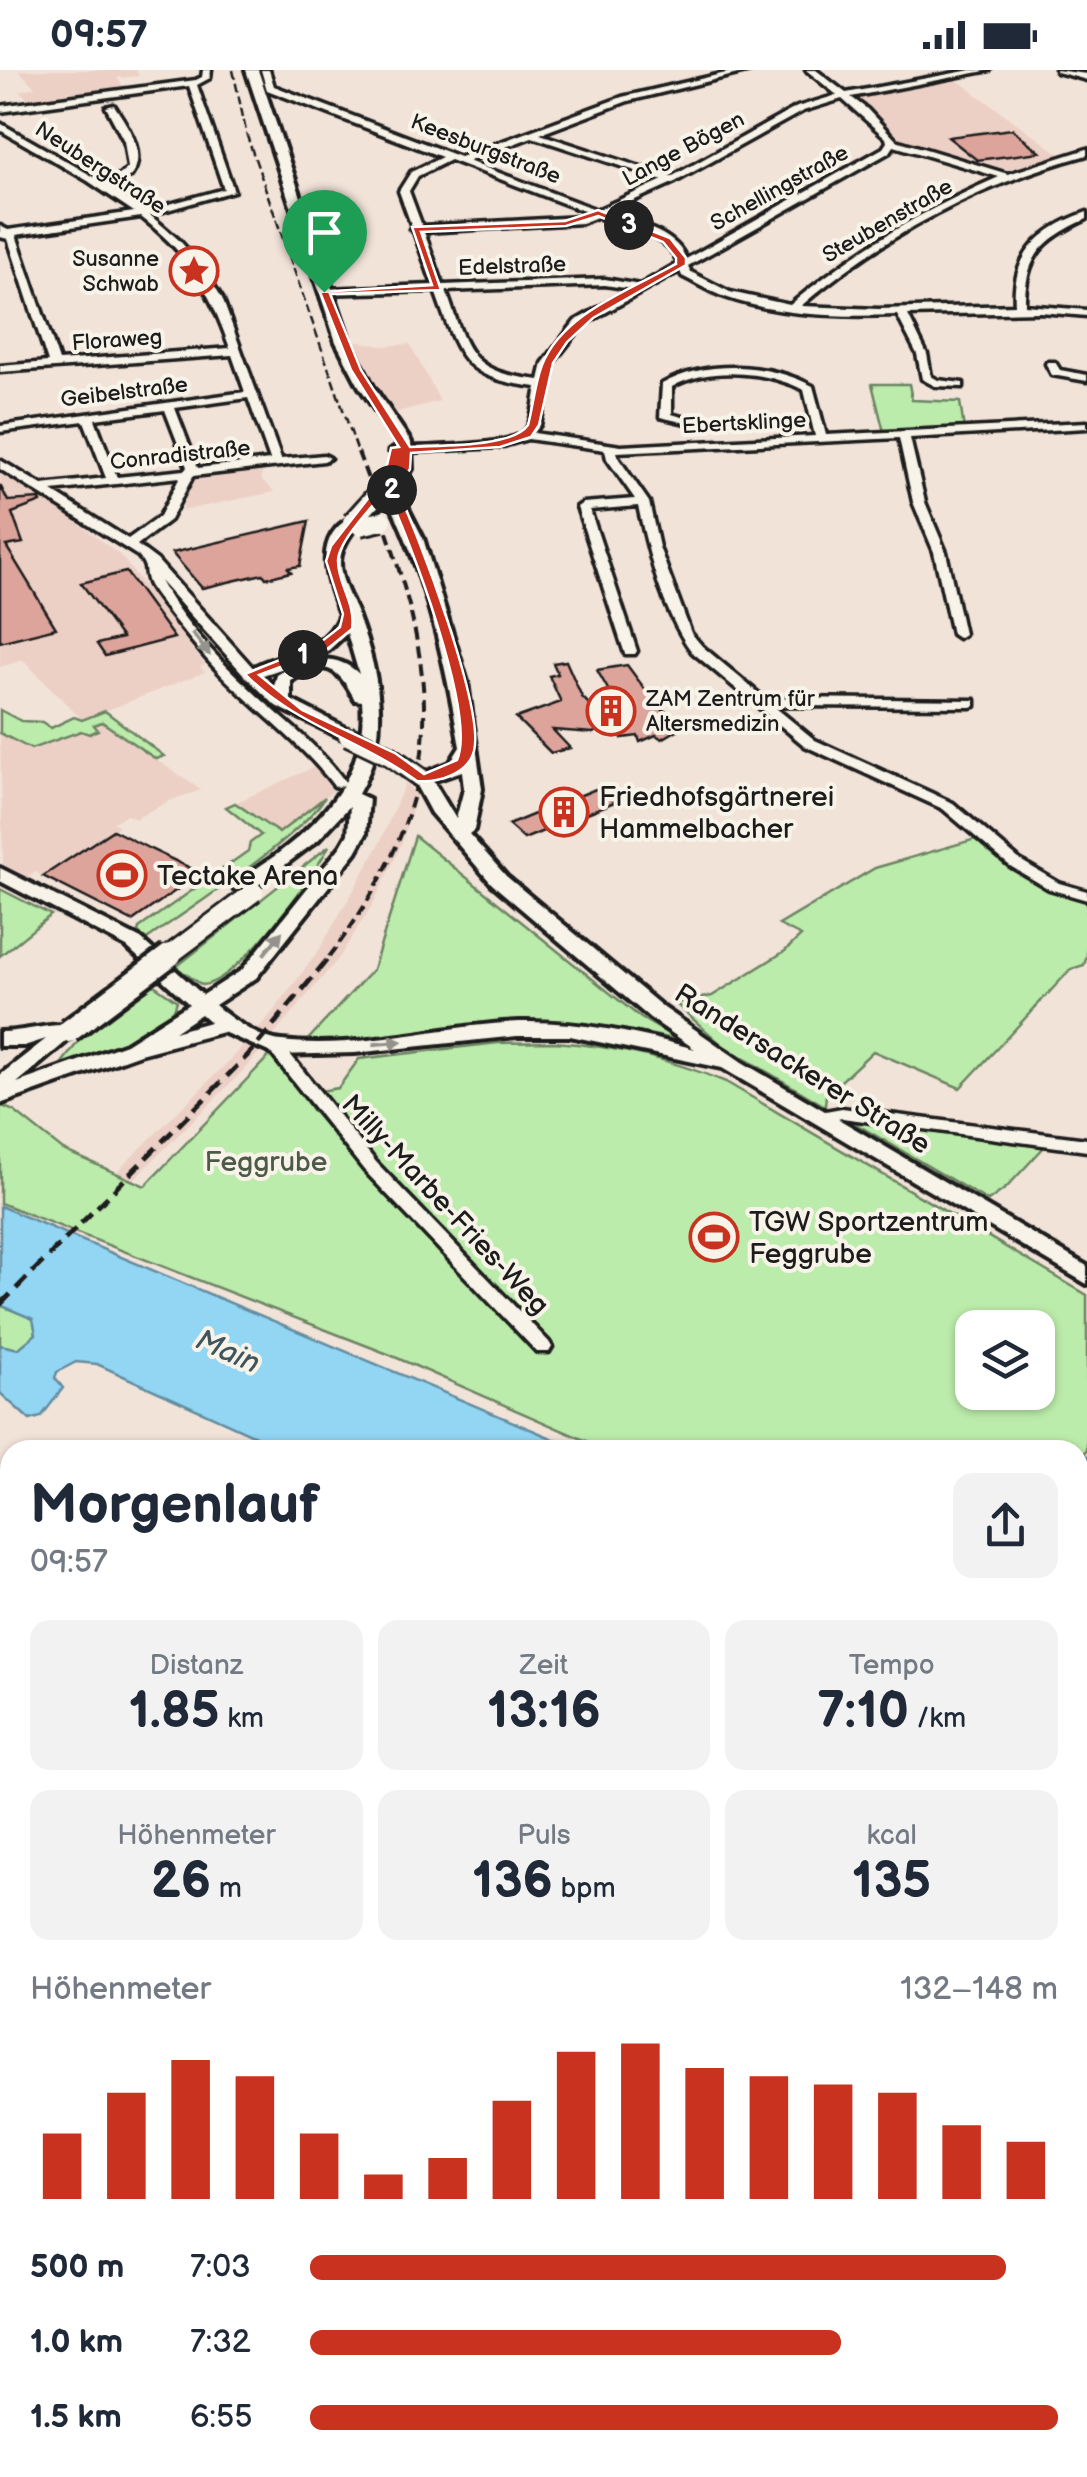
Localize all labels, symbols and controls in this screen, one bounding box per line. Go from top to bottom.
text: 09:57 [50,13,148,58]
street label: Lange Bögen [618,106,749,193]
street label: Keesburgstraße [407,108,564,190]
street label: Neubergstraße [30,116,171,221]
street label: Schellingstraße [706,139,853,237]
street label: Steubenstraße [818,173,957,269]
pin [282,190,367,293]
pin: 3 [604,200,654,250]
icon: arrive [297,205,352,260]
text: 3 [621,208,637,241]
place icon: Susanne Schwab [168,245,220,297]
place label: Susanne Schwab [72,246,159,298]
street label: Edelstraße [458,251,566,282]
street label: Floraweg [71,324,163,357]
street label: Geibelstraße [59,371,189,414]
street label: Ebertsklinge [681,407,807,440]
street label: Conradistraße [109,435,252,476]
pin: 2 [367,465,417,515]
text: 2 [384,473,400,506]
one-way arrow [190,630,211,656]
pin: 1 [278,630,328,680]
text: 1 [297,638,309,671]
building icon: ZAM Zentrum für Altersmedizin [585,685,637,737]
place label: ZAM Zentrum für Altersmedizin [645,686,816,738]
place label: Friedhofsgärtnerei Hammelbacher [599,781,834,846]
building icon: Friedhofsgärtnerei Hammelbacher [538,786,590,838]
sports icon: Tectake Arena [96,849,148,901]
place label: Tectake Arena [157,860,338,893]
one-way arrow [262,931,283,956]
street label: Randersackerer Straße [668,977,936,1161]
one-way arrow [372,1035,404,1051]
street label: Milly-Marbe-Fries-Weg [334,1088,555,1322]
park label: Feggrube [205,1146,327,1179]
place label: TGW Sportzentrum Feggrube [749,1206,988,1271]
sports icon: TGW Sportzentrum Feggrube [688,1211,740,1263]
map controls [955,1310,1055,1410]
button: layers [955,1310,1055,1410]
water label: Main [190,1322,265,1382]
text: Morgenlauf [30,1472,320,1539]
button: share [953,1473,1058,1578]
text: 09:57 [30,1543,108,1582]
text: Distanz [150,1649,243,1682]
text: Zeit [520,1649,568,1682]
text: Tempo [849,1649,935,1682]
text: 1.85 [129,1682,220,1742]
text: 13:16 [487,1682,601,1742]
text: 7:10 [817,1682,909,1742]
text: km [220,1702,264,1735]
text: /km [909,1702,966,1735]
text: Höhenmeter [117,1819,276,1852]
text: Puls [517,1819,571,1852]
text: kcal [867,1819,917,1852]
text: 26 [151,1852,211,1912]
text: 136 [472,1852,553,1912]
text: 135 [852,1852,931,1912]
text: m [211,1872,242,1905]
text: bpm [553,1872,616,1905]
text: Höhenmeter [30,1970,211,2009]
text: 132–148 m [900,1970,1058,2009]
text: 500 m [30,2248,124,2287]
text: 7:03 [190,2248,251,2287]
text: 1.0 km [30,2323,123,2362]
text: 7:32 [190,2323,251,2362]
text: 1.5 km [30,2398,122,2437]
text: 6:55 [190,2398,253,2437]

